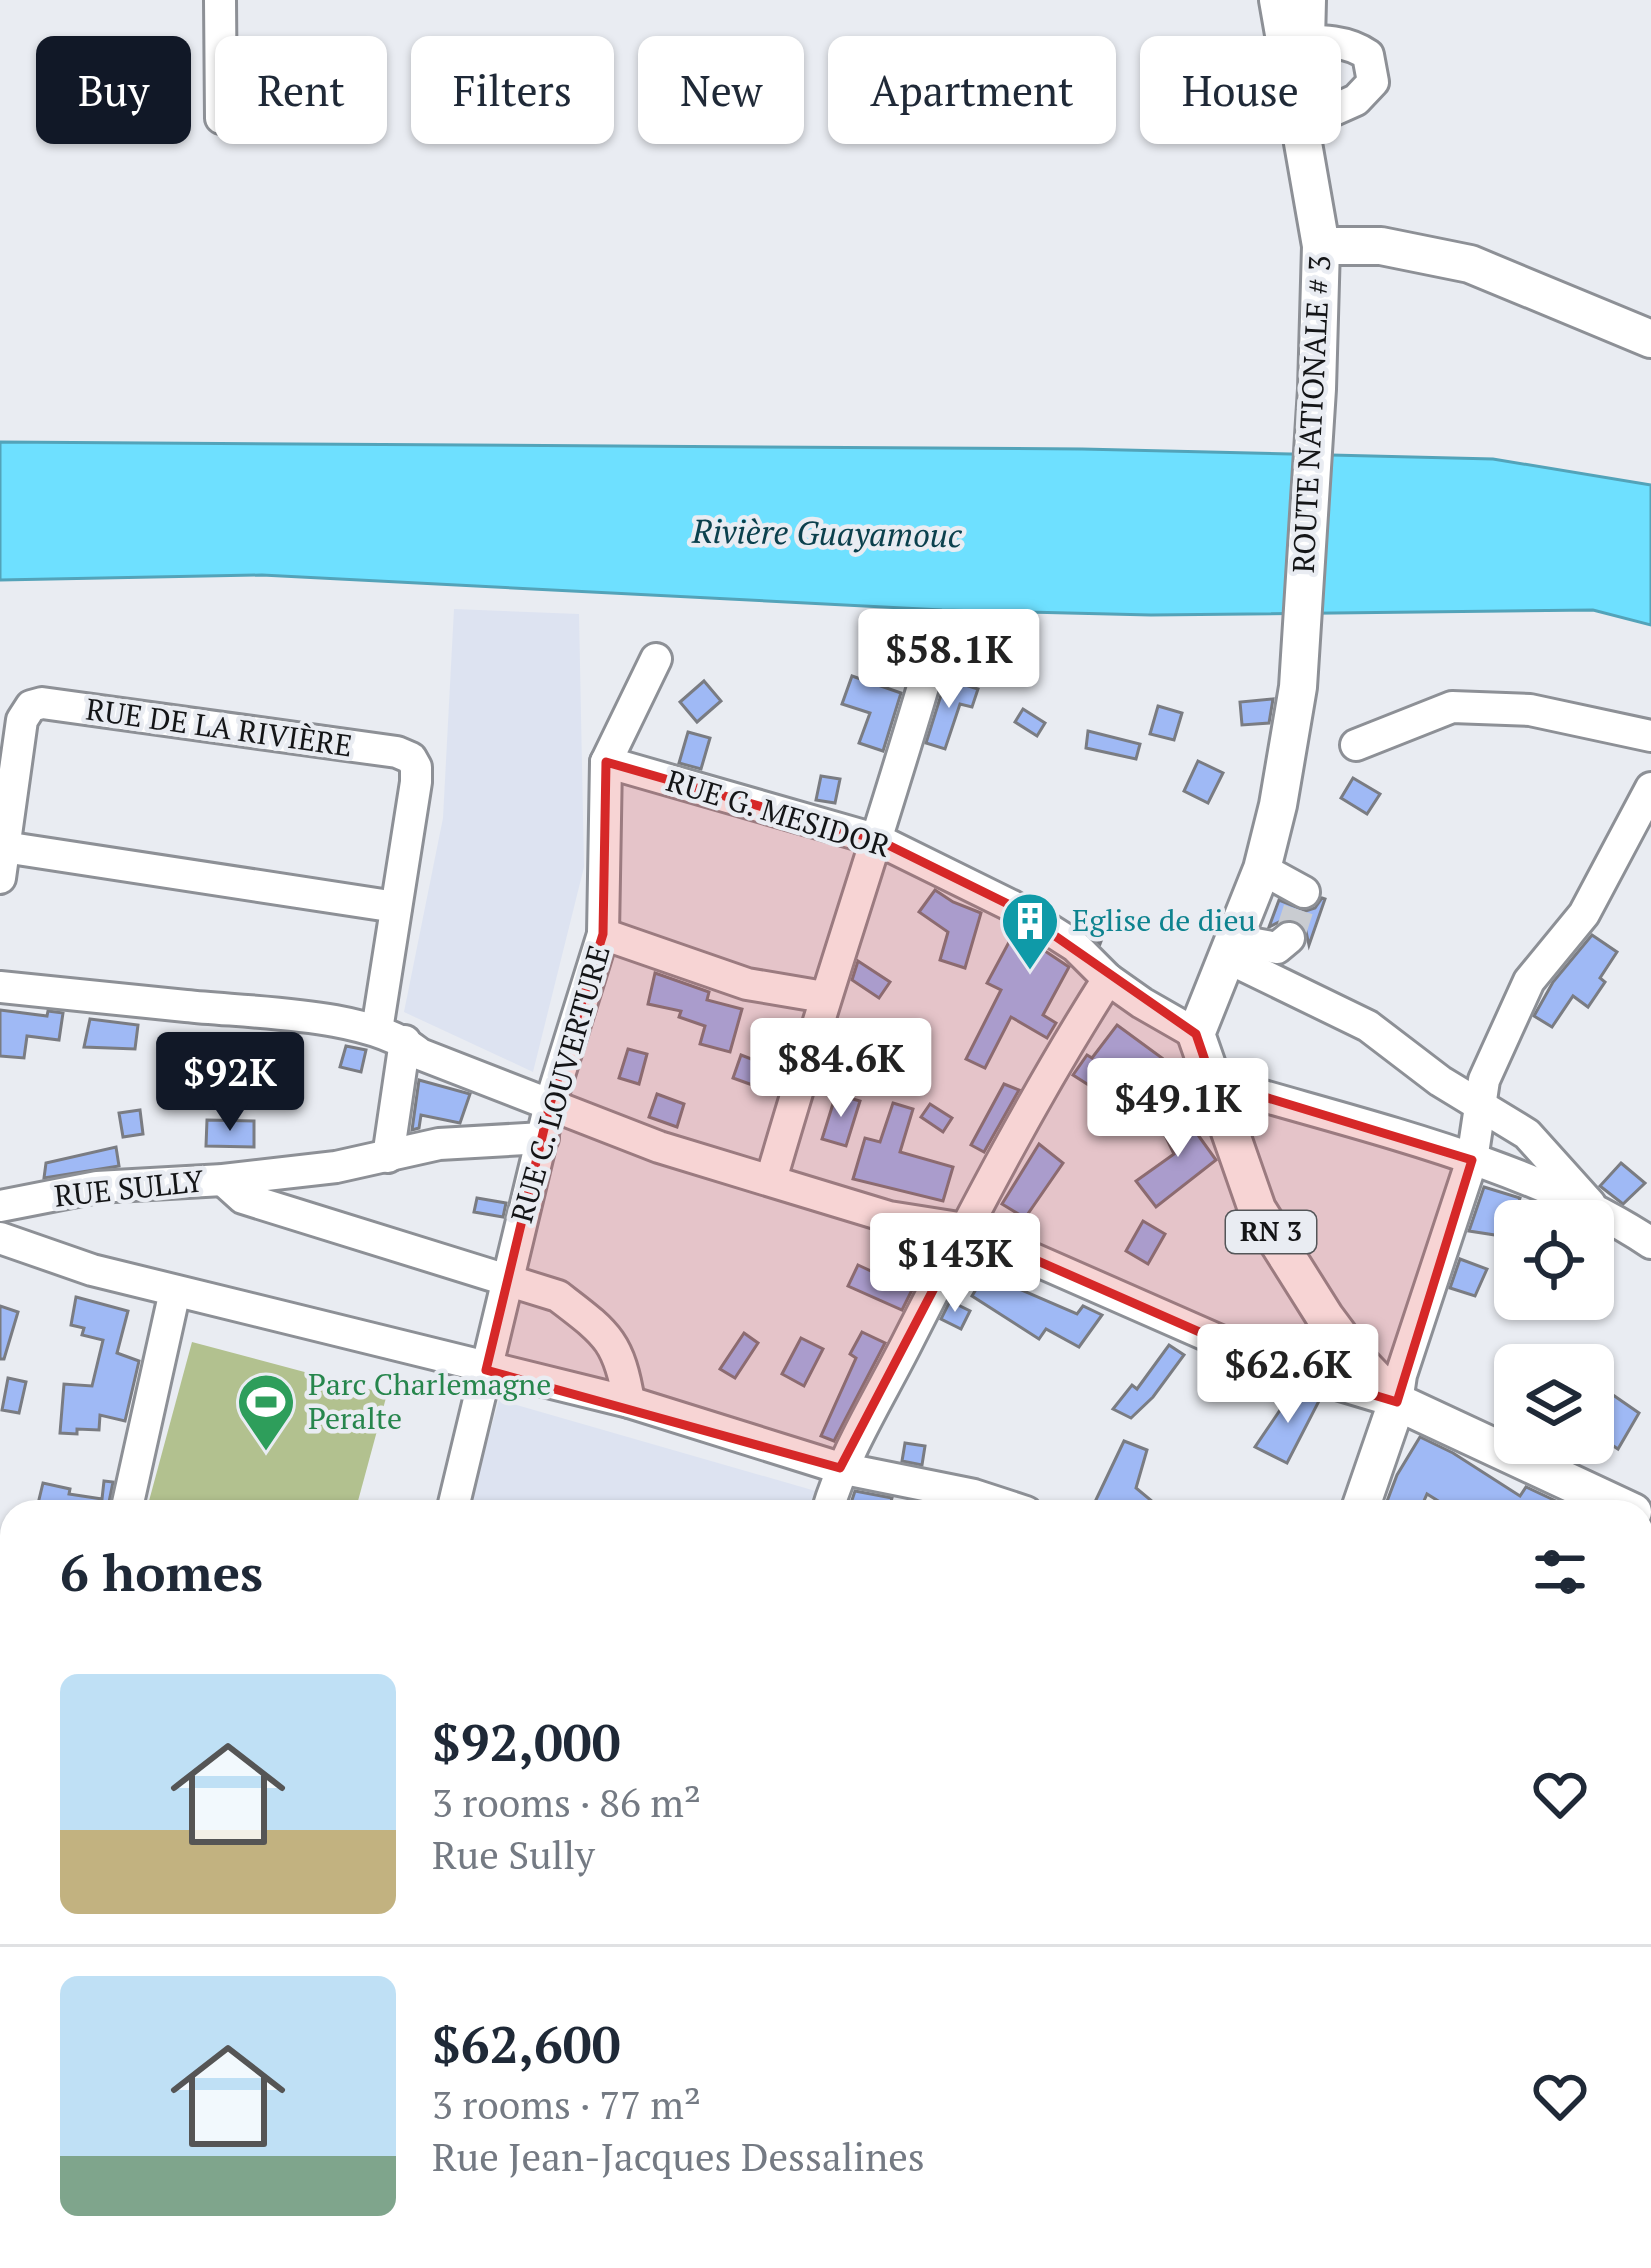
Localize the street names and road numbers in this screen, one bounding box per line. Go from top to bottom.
street label: ROUTE NATIONALE # 3 [1283,254,1339,574]
street label: RUE DE LA RIVIÈRE [83,689,355,765]
street label: RUE G. MESIDOR [662,760,895,866]
street label: RUE C. LOUVERTURE [501,940,619,1227]
street label: RUE SULLY [52,1160,206,1216]
road number: RN 3 [1226,1211,1316,1253]

